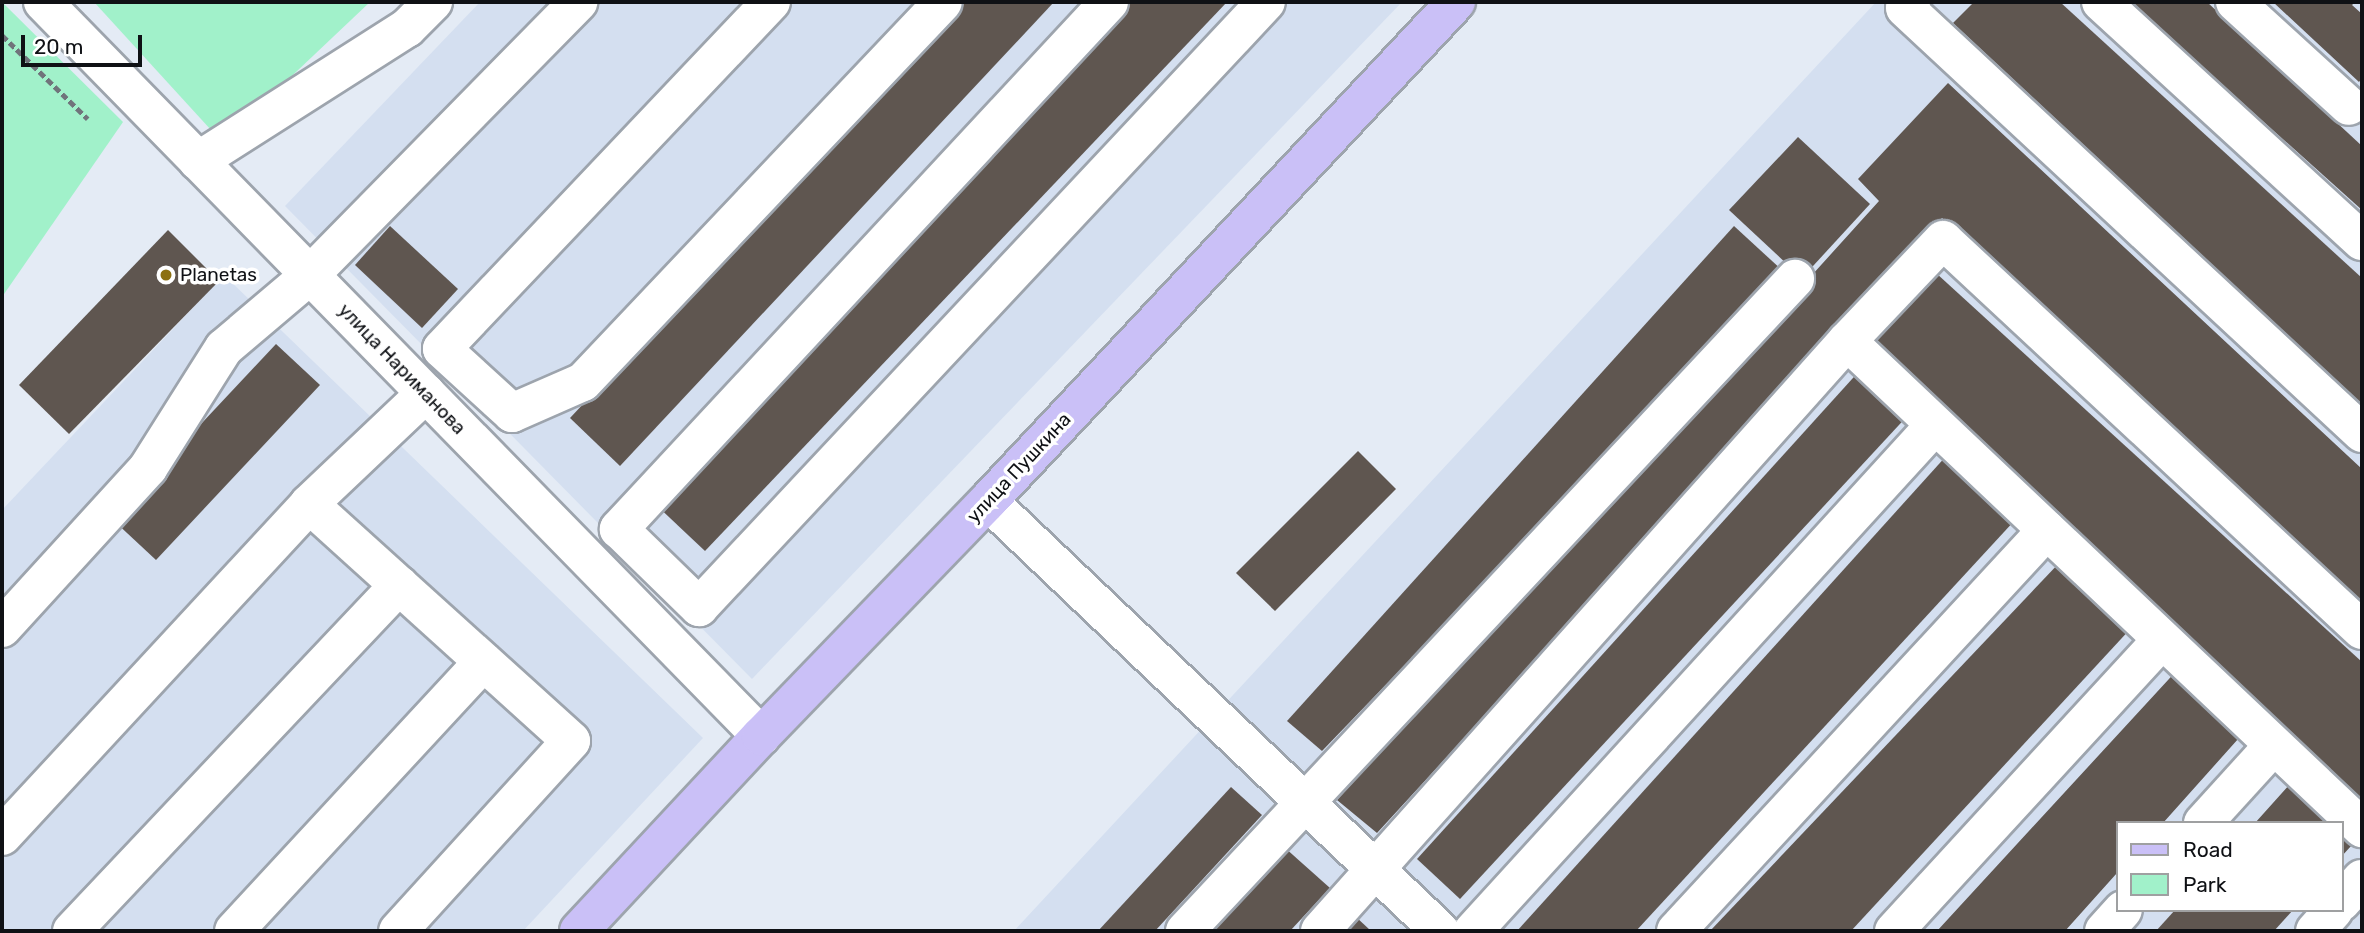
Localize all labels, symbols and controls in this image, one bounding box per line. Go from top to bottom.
scale bar [24,21,145,65]
text: 20 m [34,34,83,59]
place label: Planetas [180,264,257,286]
marker: Planetas [158,267,174,283]
street label: улица Нариманова [334,299,470,439]
street label: улица Пушкина [962,408,1076,528]
legend [2116,821,2343,912]
text: Road [2183,837,2233,862]
text: Park [2183,872,2227,897]

